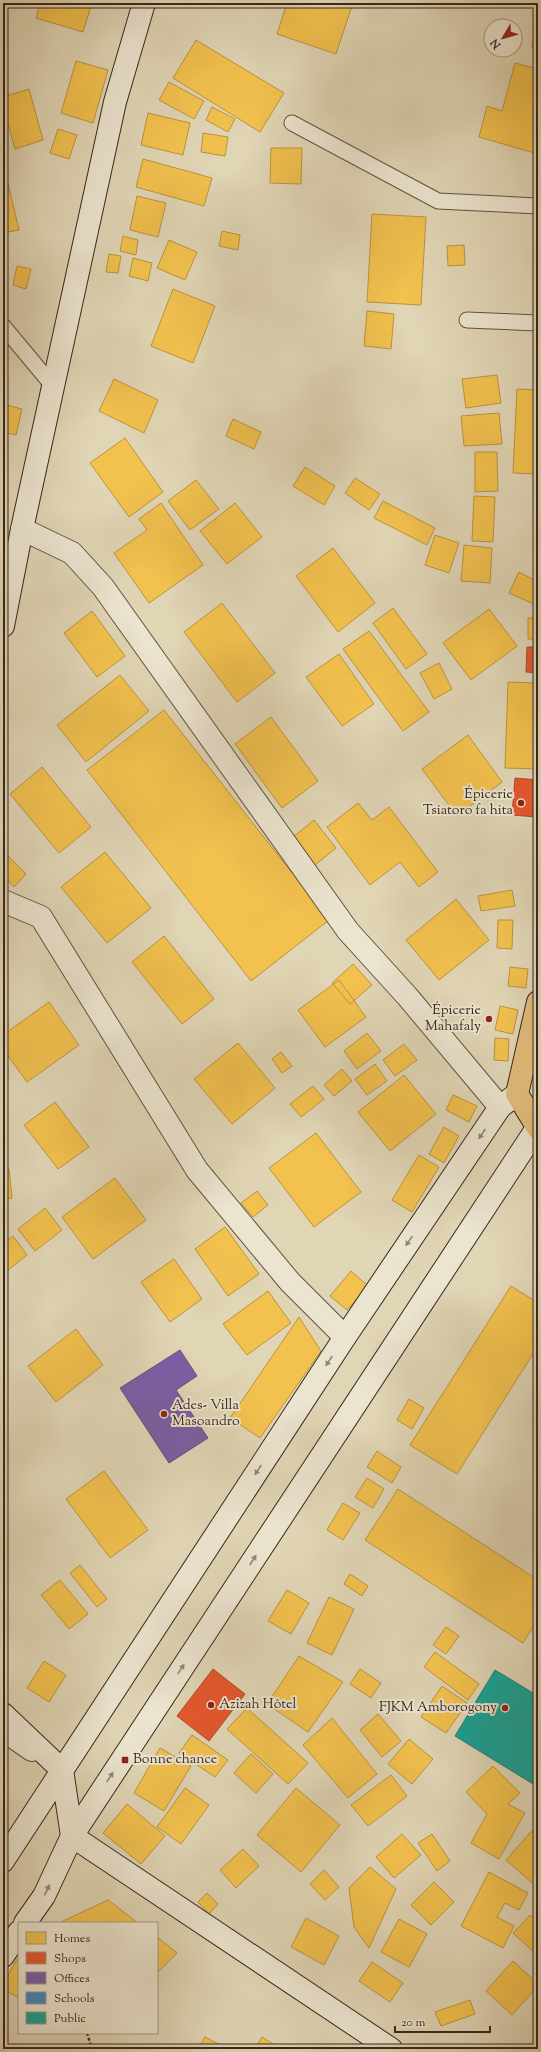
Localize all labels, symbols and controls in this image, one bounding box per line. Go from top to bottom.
north arrow [483,18,523,58]
text: N [487,35,506,53]
place label: Épicerie Tsiatoro fa hita [423,785,514,821]
marker: Épicerie Tsiatoro fa hita [516,798,526,808]
place label: Épicerie Mahafaly [425,1001,481,1037]
marker: Épicerie Mahafaly [484,1014,494,1024]
one-way arrow [478,1128,486,1139]
one-way arrow [406,1235,413,1247]
one-way arrow [325,1356,333,1366]
place label: Ades- Villa Masoandro [172,1396,240,1432]
marker: Ades- Villa Masoandro [159,1409,169,1419]
one-way arrow [254,1464,262,1475]
one-way arrow [249,1555,257,1565]
one-way arrow [178,1663,185,1674]
place label: Azizah Hôtel [219,1695,296,1715]
place label: FJKM Amborogony [379,1698,497,1718]
marker: Azizah Hôtel [206,1700,216,1710]
marker: FJKM Amborogony [500,1703,510,1713]
place label: Bonne chance [133,1750,217,1770]
marker: Bonne chance [120,1755,130,1765]
one-way arrow [106,1772,114,1782]
one-way arrow [44,1885,50,1896]
legend [18,1922,158,2034]
text: Homes [54,1930,90,1948]
text: Shops [54,1950,86,1968]
text: Offices [54,1970,90,1988]
text: Schools [54,1990,95,2008]
scale bar [395,2008,490,2034]
text: Public [54,2010,87,2028]
text: 20 m [401,2014,426,2032]

